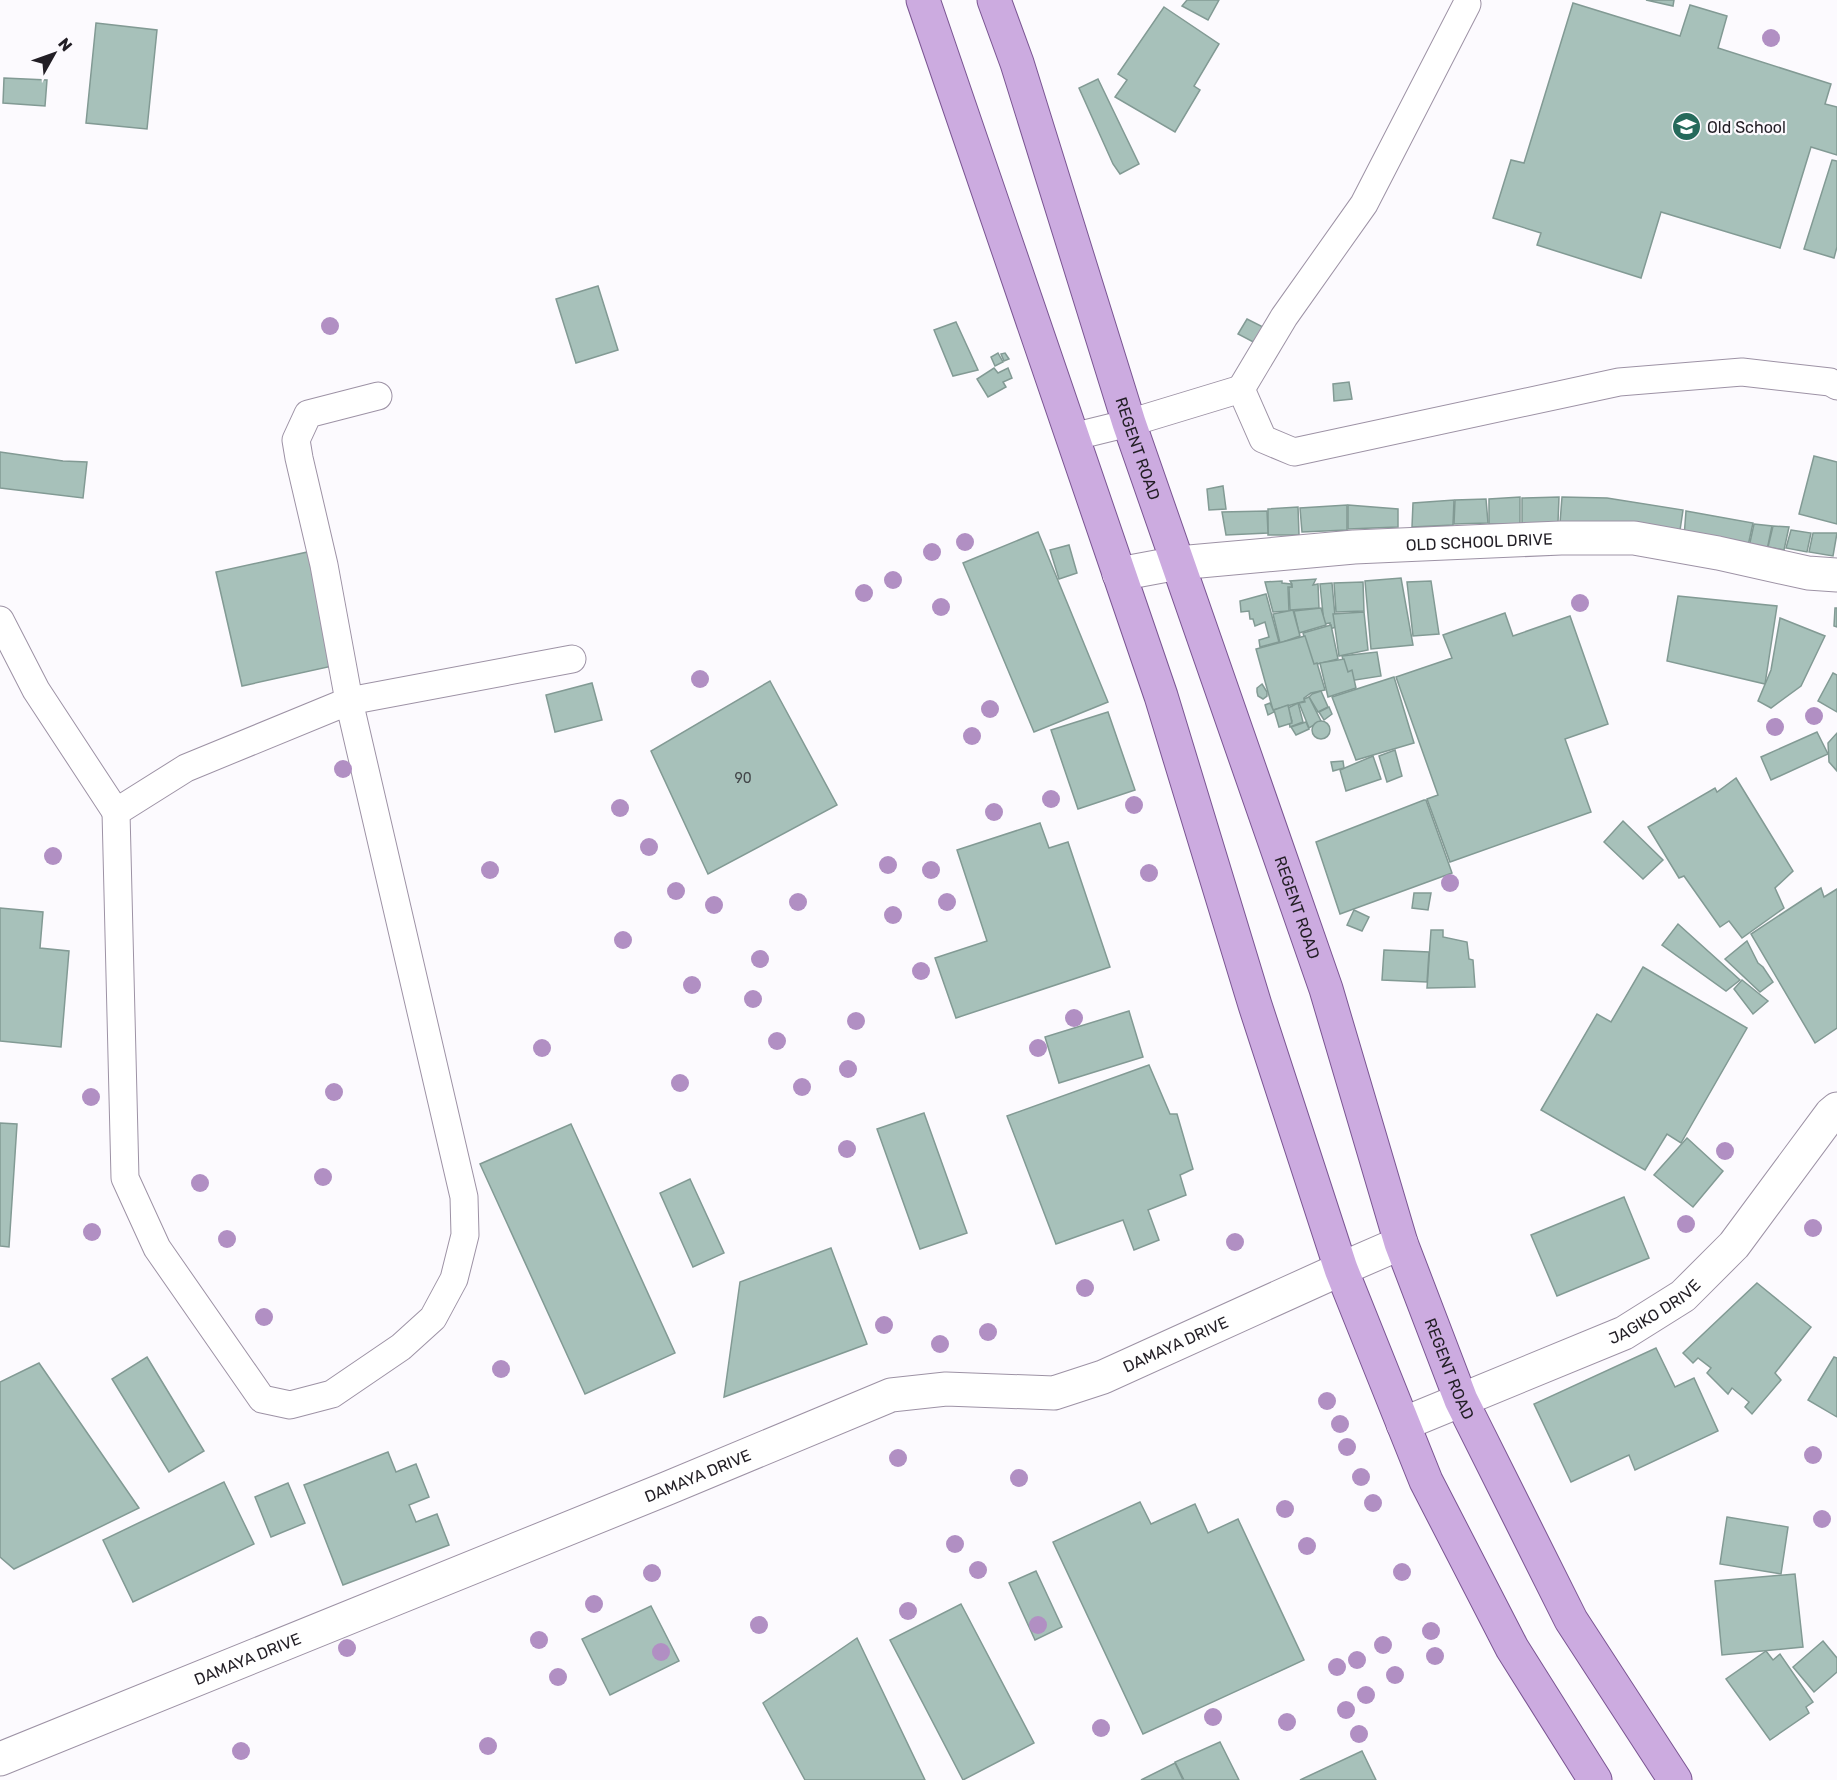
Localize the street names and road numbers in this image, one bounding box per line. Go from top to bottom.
street label: REGENT ROAD [1111,395,1164,502]
street label: OLD SCHOOL DRIVE [1405,529,1553,555]
street label: REGENT ROAD [1270,854,1324,961]
street label: JAGIKO DRIVE [1606,1275,1704,1348]
street label: DAMAYA DRIVE [1120,1313,1231,1377]
street label: REGENT ROAD [1421,1315,1478,1423]
street label: DAMAYA DRIVE [642,1446,754,1507]
street label: DAMAYA DRIVE [191,1629,304,1689]

